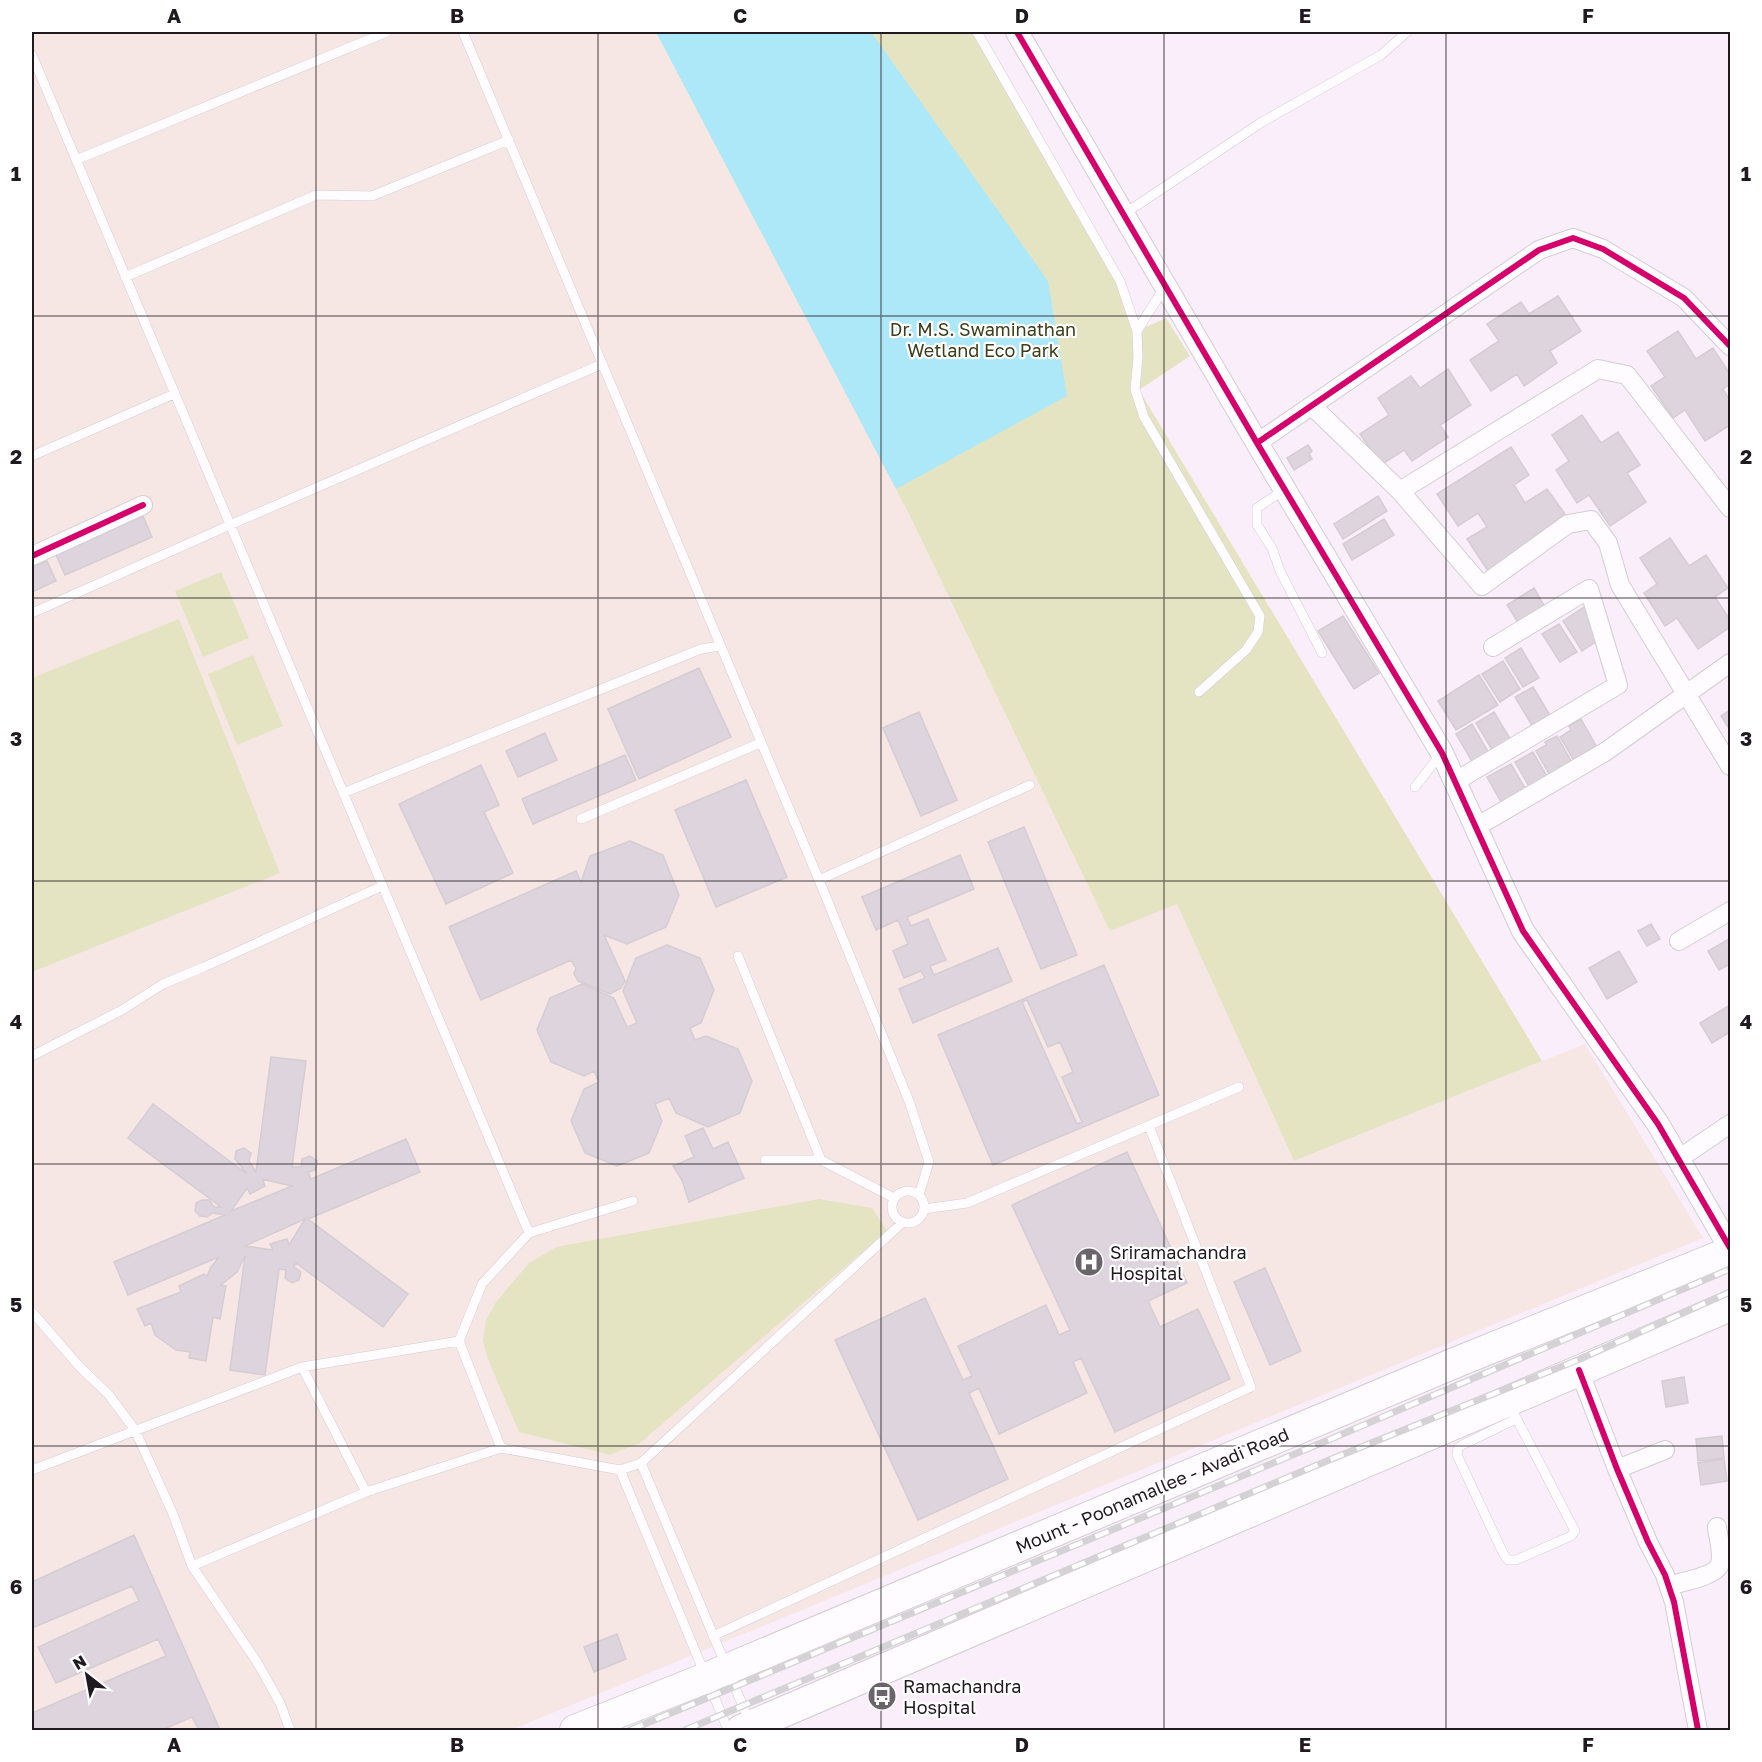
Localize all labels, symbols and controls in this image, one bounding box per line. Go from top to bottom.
text: A [167,3,181,27]
text: B [450,3,464,27]
text: C [733,3,747,27]
text: D [1015,3,1029,27]
text: E [1299,3,1311,27]
text: F [1582,3,1594,27]
text: 1 [11,161,21,185]
text: 1 [1741,161,1751,185]
park label: Dr. M.S. Swaminathan Wetland Eco Park [890,318,1076,361]
text: 2 [10,444,22,468]
text: 2 [1740,444,1752,468]
text: 3 [10,726,22,750]
text: 3 [1740,726,1752,750]
text: 4 [10,1009,22,1033]
text: 4 [1740,1009,1752,1033]
place label: Sriramachandra Hospital [1110,1241,1247,1284]
hospital icon: Sriramachandra Hospital [1073,1246,1105,1278]
text: 5 [10,1292,22,1316]
text: 5 [1740,1292,1752,1316]
street label: Mount - Poonamallee - Avadi Road [1012,1422,1292,1558]
text: 6 [10,1574,22,1598]
text: 6 [1740,1574,1752,1598]
north arrow [57,1645,117,1705]
text: N [69,1650,90,1674]
place label: Ramachandra Hospital [903,1675,1022,1718]
bus stop icon: Ramachandra Hospital [866,1680,898,1712]
text: A [167,1732,181,1756]
text: B [450,1732,464,1756]
text: C [733,1732,747,1756]
text: D [1015,1732,1029,1756]
text: E [1299,1732,1311,1756]
text: F [1582,1732,1594,1756]

